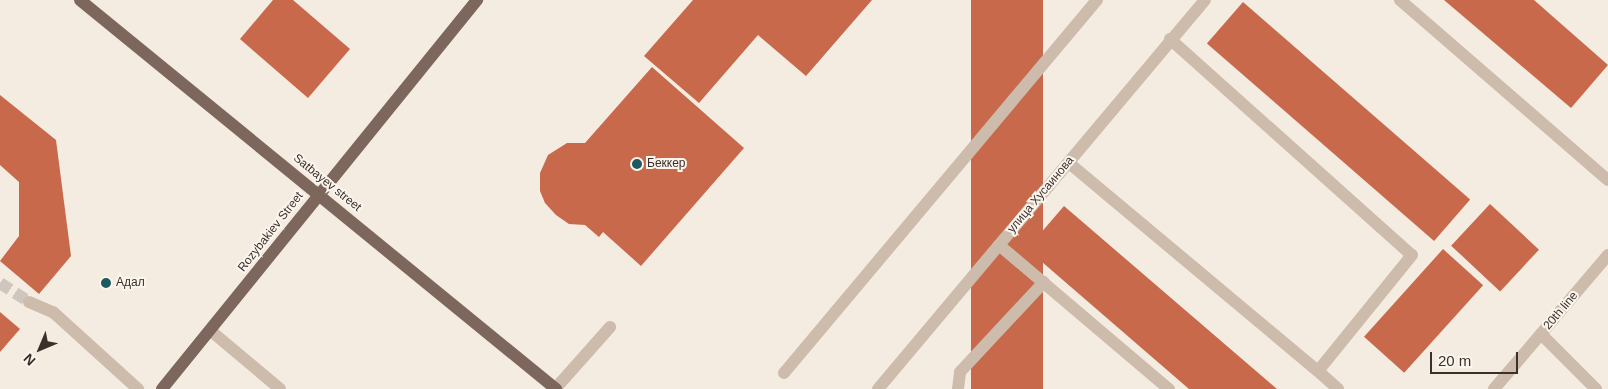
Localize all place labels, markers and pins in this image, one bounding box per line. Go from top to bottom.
place label: Беккер [647,157,686,171]
marker: Беккер [631,158,643,170]
place label: Адал [116,276,145,290]
marker: Адал [100,277,112,289]

